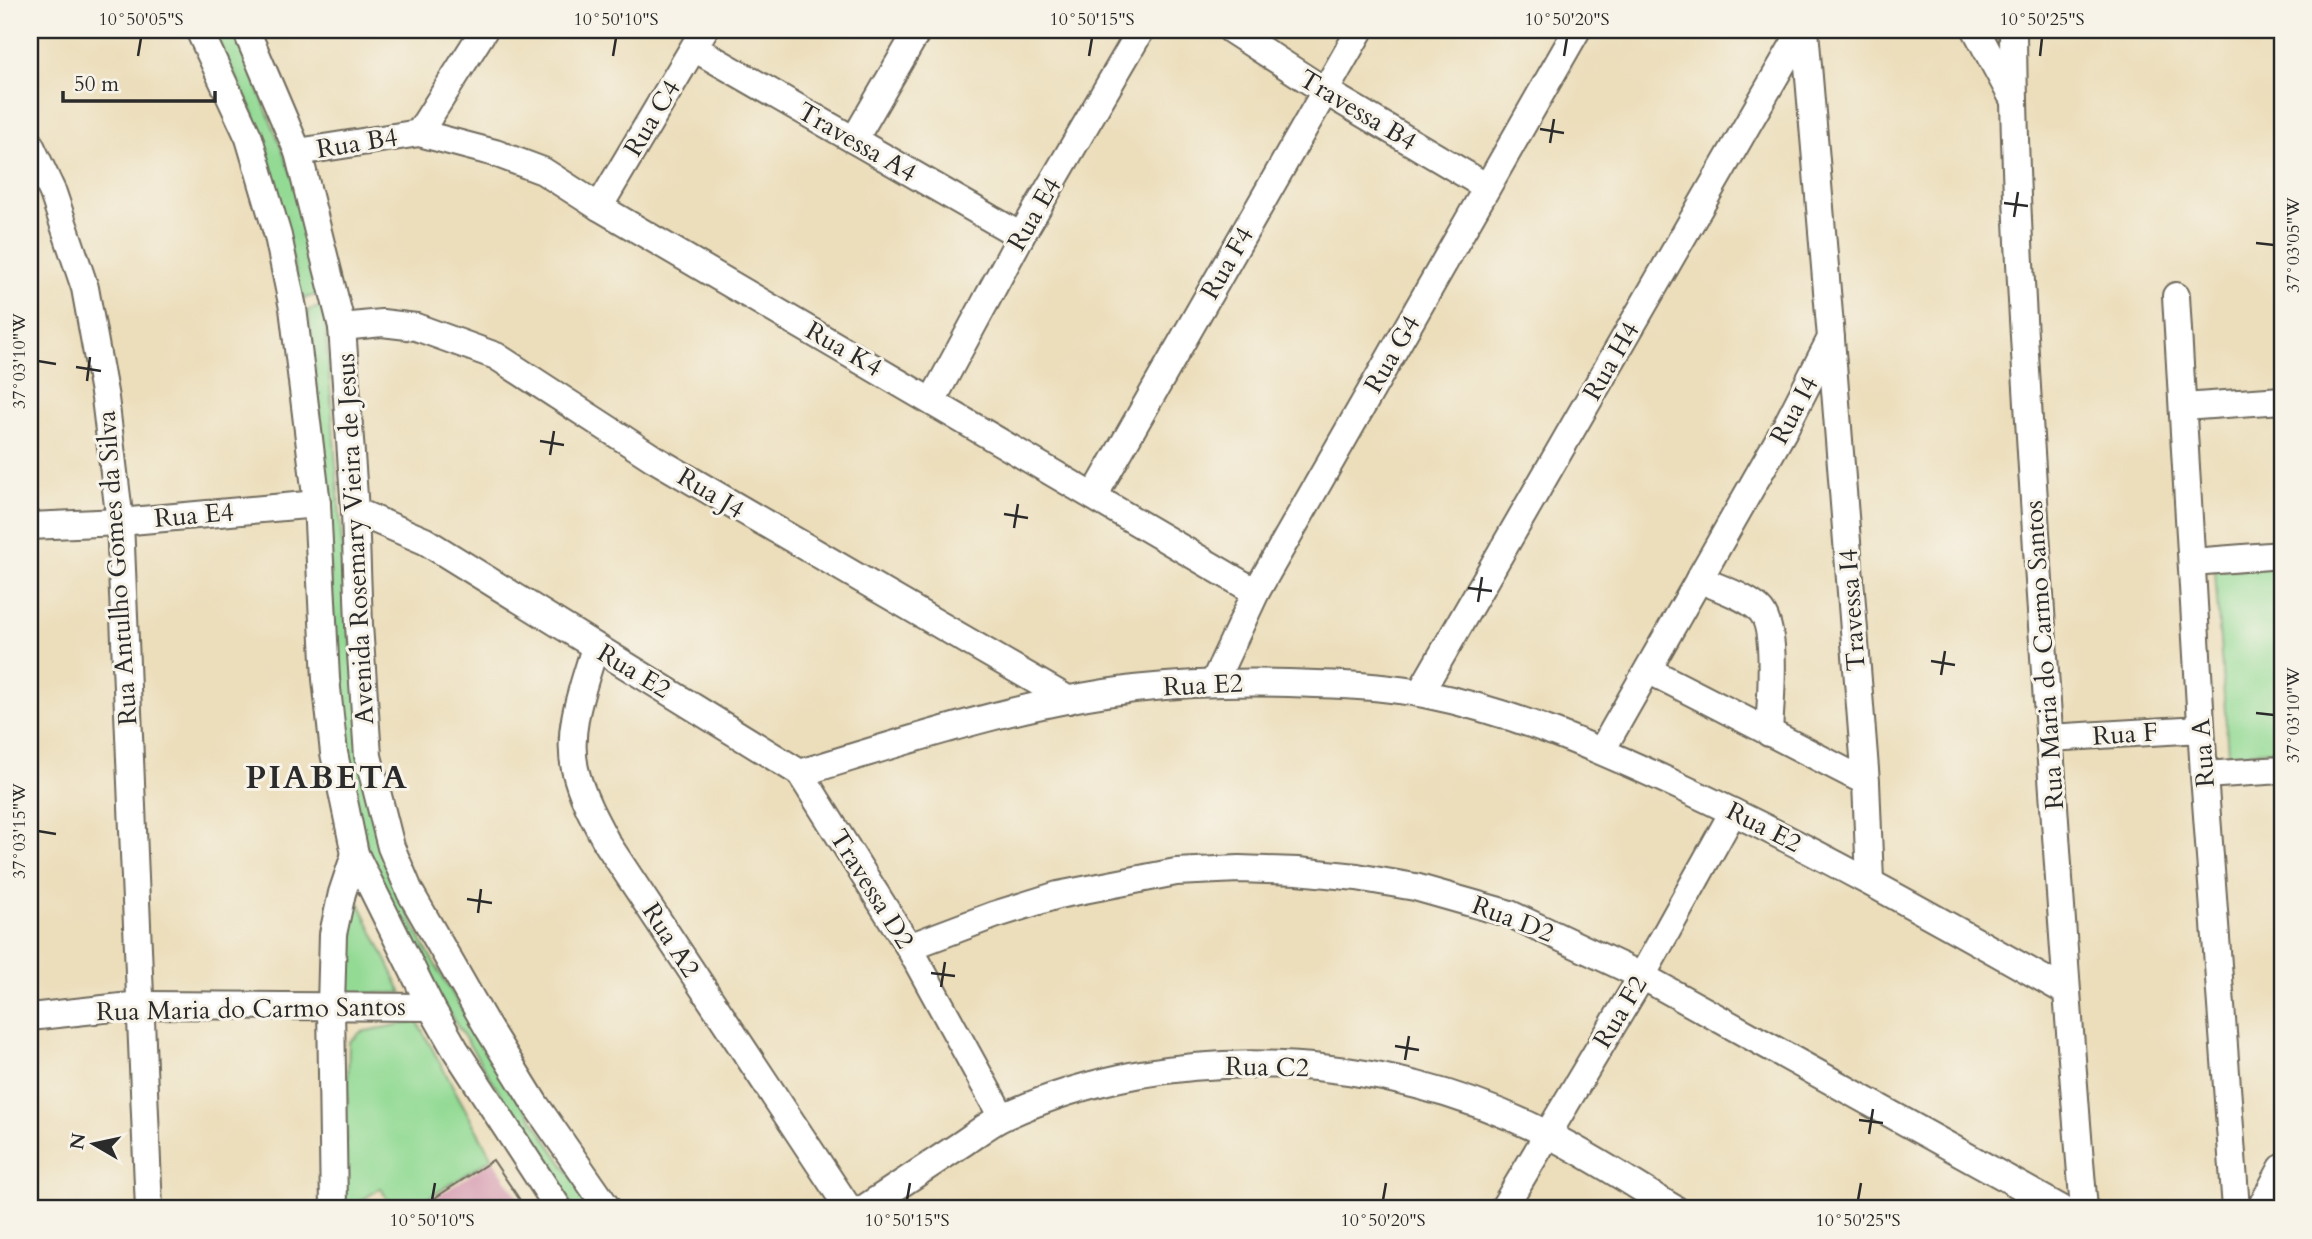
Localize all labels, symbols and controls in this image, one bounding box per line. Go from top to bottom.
text: 10°50'05"S [99,7,183,32]
text: 10°50'10"S [574,7,658,32]
text: 10°50'15"S [1050,7,1134,32]
text: 10°50'20"S [1525,7,1609,32]
text: 10°50'25"S [2000,7,2084,32]
scale bar [63,60,215,104]
street label: Travessa B4 [1293,61,1423,159]
text: 50 m [74,70,119,99]
street label: Rua C4 [615,73,689,163]
street label: Travessa A4 [791,94,923,190]
street label: Rua B4 [314,119,400,167]
street label: Rua E4 [999,171,1069,257]
text: 37°03'05"W [2281,197,2306,293]
street label: Rua F4 [1192,220,1262,306]
street label: Rua G4 [1356,309,1428,399]
text: 37°03'10"W [7,313,32,409]
street label: Rua K4 [799,313,889,385]
street label: Rua H4 [1574,315,1648,407]
street label: Avenida Rosemary Vieira de Jesus [328,352,382,726]
street label: Rua I4 [1761,370,1827,450]
street label: Rua Antulho Gomes da Silva [89,409,145,727]
street label: Rua J4 [671,459,751,527]
street label: Rua E4 [153,494,235,536]
street label: Rua Maria do Carmo Santos [2016,499,2072,811]
street label: Travessa I4 [1830,548,1874,672]
street label: Rua E2 [591,635,677,707]
street label: Rua E2 [1162,665,1244,705]
text: 37°03'10"W [2281,667,2306,763]
street label: Rua F [2091,714,2159,754]
street label: Rua A [2183,717,2223,789]
district label: PIABETA [245,755,409,800]
text: 37°03'15"W [7,783,32,879]
street label: Rua E2 [1720,793,1808,861]
street label: Travessa D2 [821,823,923,955]
street label: Rua D2 [1467,887,1559,951]
street label: Rua A2 [634,896,708,984]
street label: Rua F2 [1585,969,1655,1055]
street label: Rua Maria do Carmo Santos [96,989,406,1029]
street label: Rua C2 [1225,1049,1309,1085]
north arrow [60,1110,130,1180]
text: N [64,1131,92,1152]
text: 10°50'10"S [390,1208,474,1233]
text: 10°50'15"S [865,1208,949,1233]
text: 10°50'20"S [1341,1208,1425,1233]
text: 10°50'25"S [1816,1208,1900,1233]

